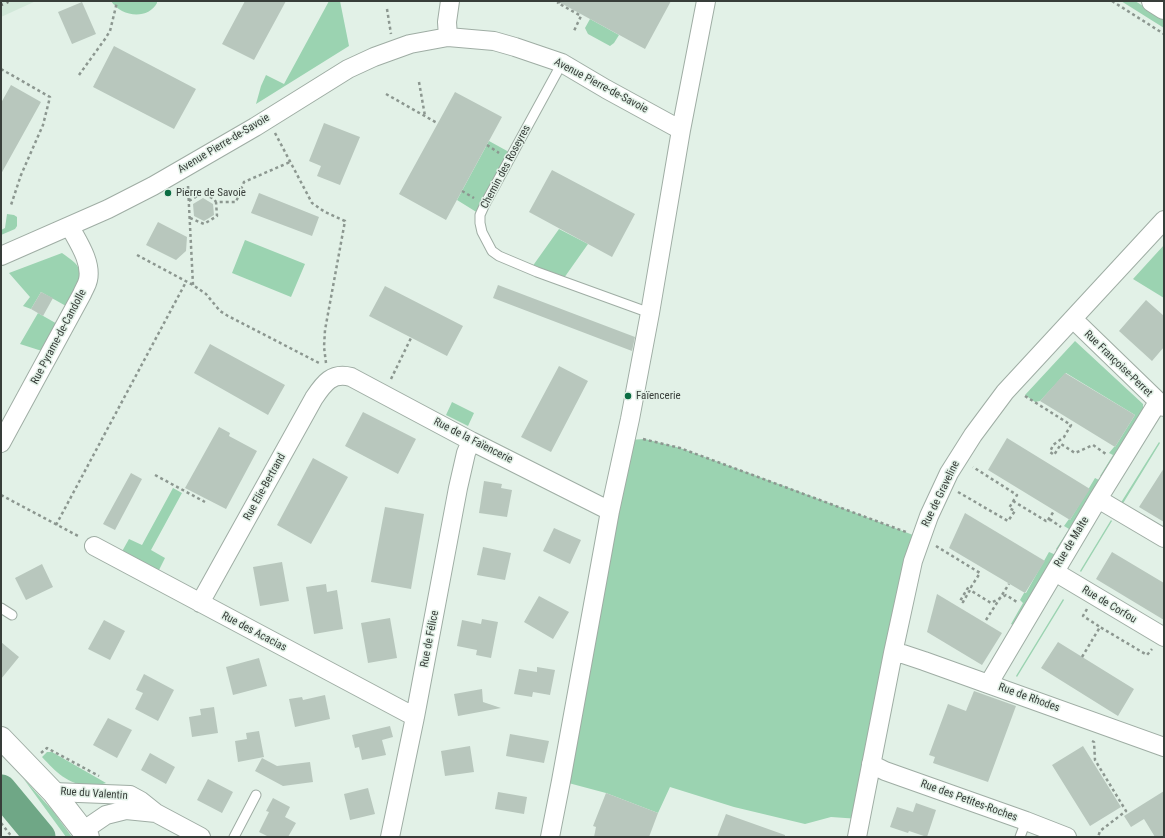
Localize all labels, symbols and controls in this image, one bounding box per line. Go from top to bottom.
street label: Avenue Pierre-de-Savoie [552,56,650,116]
street label: Avenue Pierre-de-Savoie [176,111,272,177]
street label: Chemin des Roseyres [478,123,534,211]
place label: Pierre de Savoie [176,186,246,200]
marker: Pierre de Savoie [163,188,173,198]
street label: Rue Pyrame-de-Candolle [28,287,90,387]
street label: Rue Françoise-Perret [1081,328,1155,400]
place label: Faïencerie [636,389,681,403]
marker: Faïencerie [623,391,633,401]
street label: Rue de la Faïencerie [431,415,515,467]
street label: Rue Elie-Bertrand [241,451,289,523]
street label: Rue de Graveline [919,459,963,529]
street label: Rue de Malte [1052,514,1092,570]
street label: Rue de Corfou [1079,584,1139,626]
street label: Rue des Acacias [219,609,289,655]
street label: Rue de Félice [418,609,442,669]
street label: Rue de Rhodes [997,681,1061,715]
street label: Rue des Petites-Roches [919,777,1019,825]
street label: Rue du Valentin [60,785,128,803]

